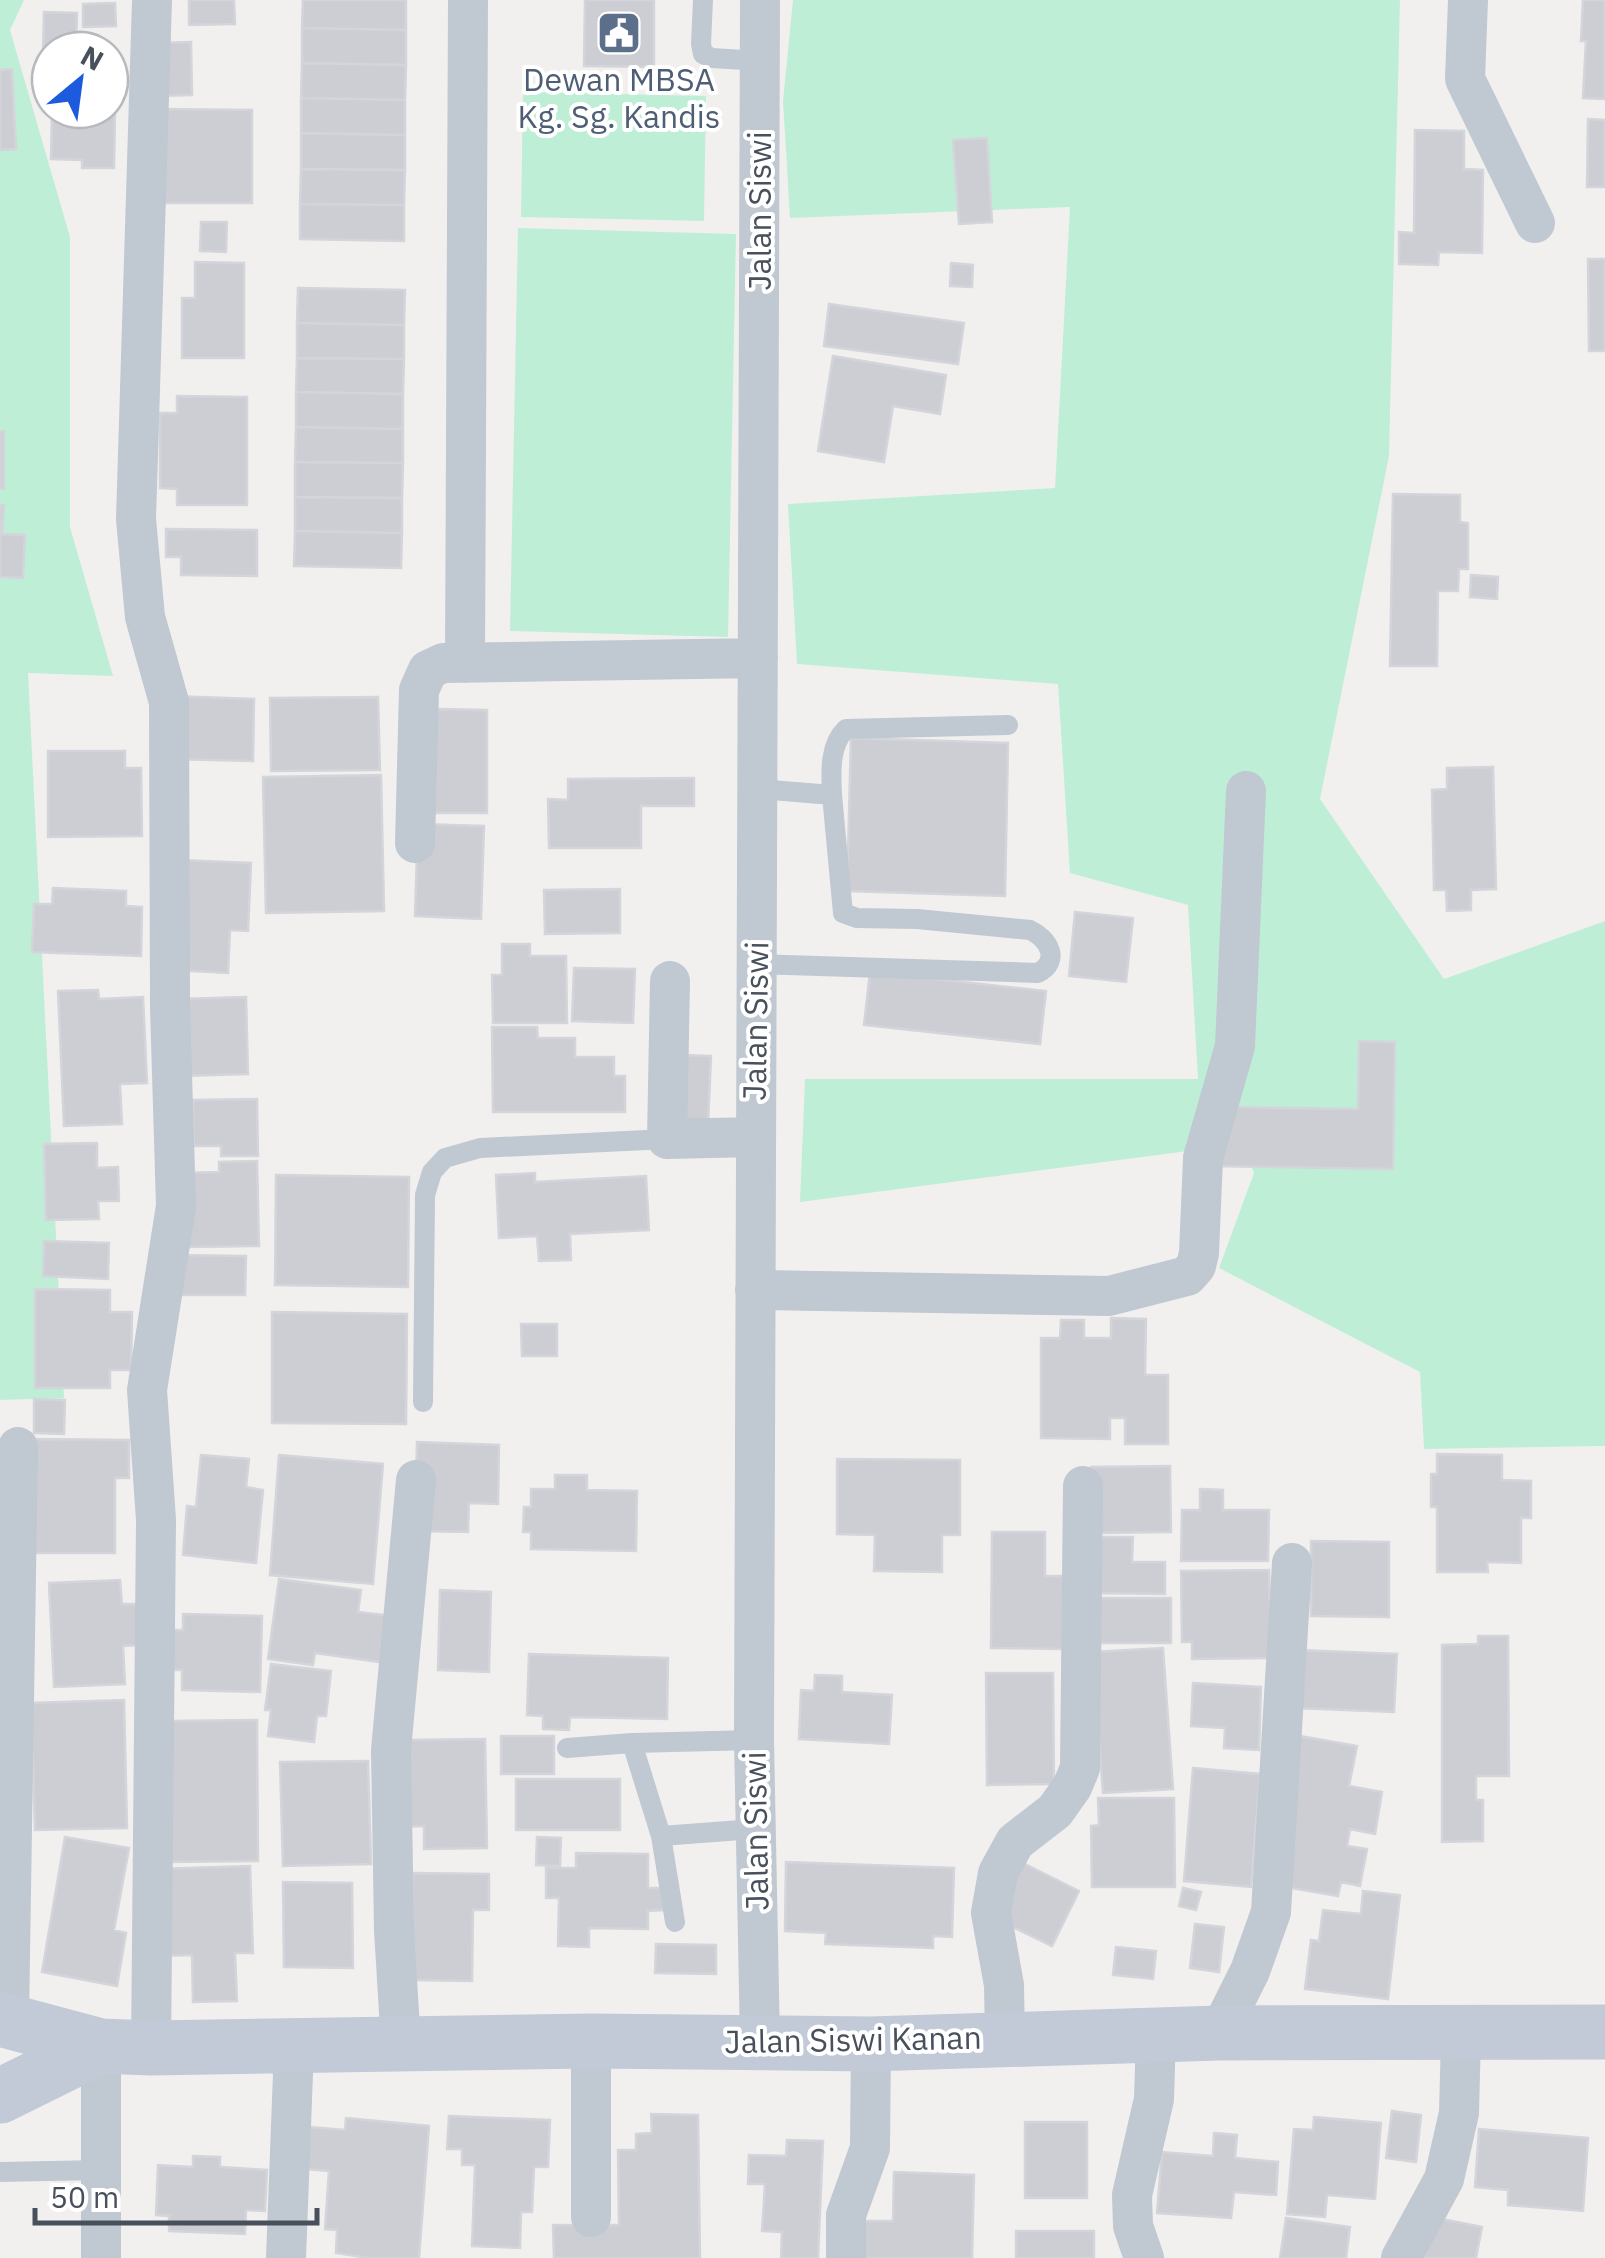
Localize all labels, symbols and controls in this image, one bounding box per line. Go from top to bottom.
public building icon: Dewan MBSA Kg. Sg. Kandis [596,10,642,56]
north arrow [30,30,130,130]
text: N [75,37,110,79]
place label: Dewan MBSA Kg. Sg. Kandis [518,58,720,137]
street label: Jalan Siswi [738,131,780,291]
street label: Jalan Siswi [733,941,777,1101]
street label: Jalan Siswi [733,1751,777,1911]
street label: Jalan Siswi Kanan [724,2016,982,2062]
scale bar [35,2163,318,2225]
text: 50 m [50,2177,119,2216]

